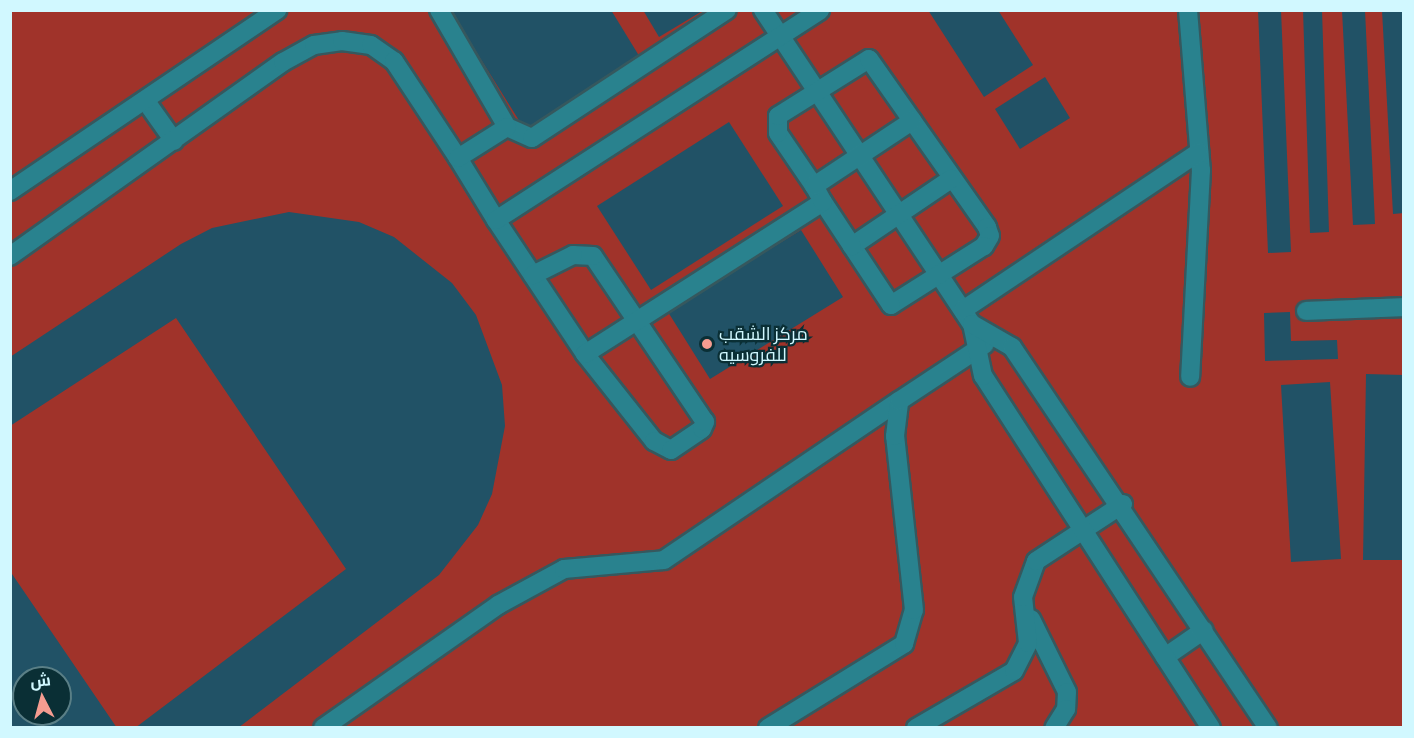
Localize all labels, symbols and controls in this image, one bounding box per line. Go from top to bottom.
place label: مركز الشقب للفروسيه [719,323,808,366]
marker: مركز الشقب للفروسيه [700,337,714,351]
north arrow [12,666,72,726]
text: ش [29,669,51,690]

